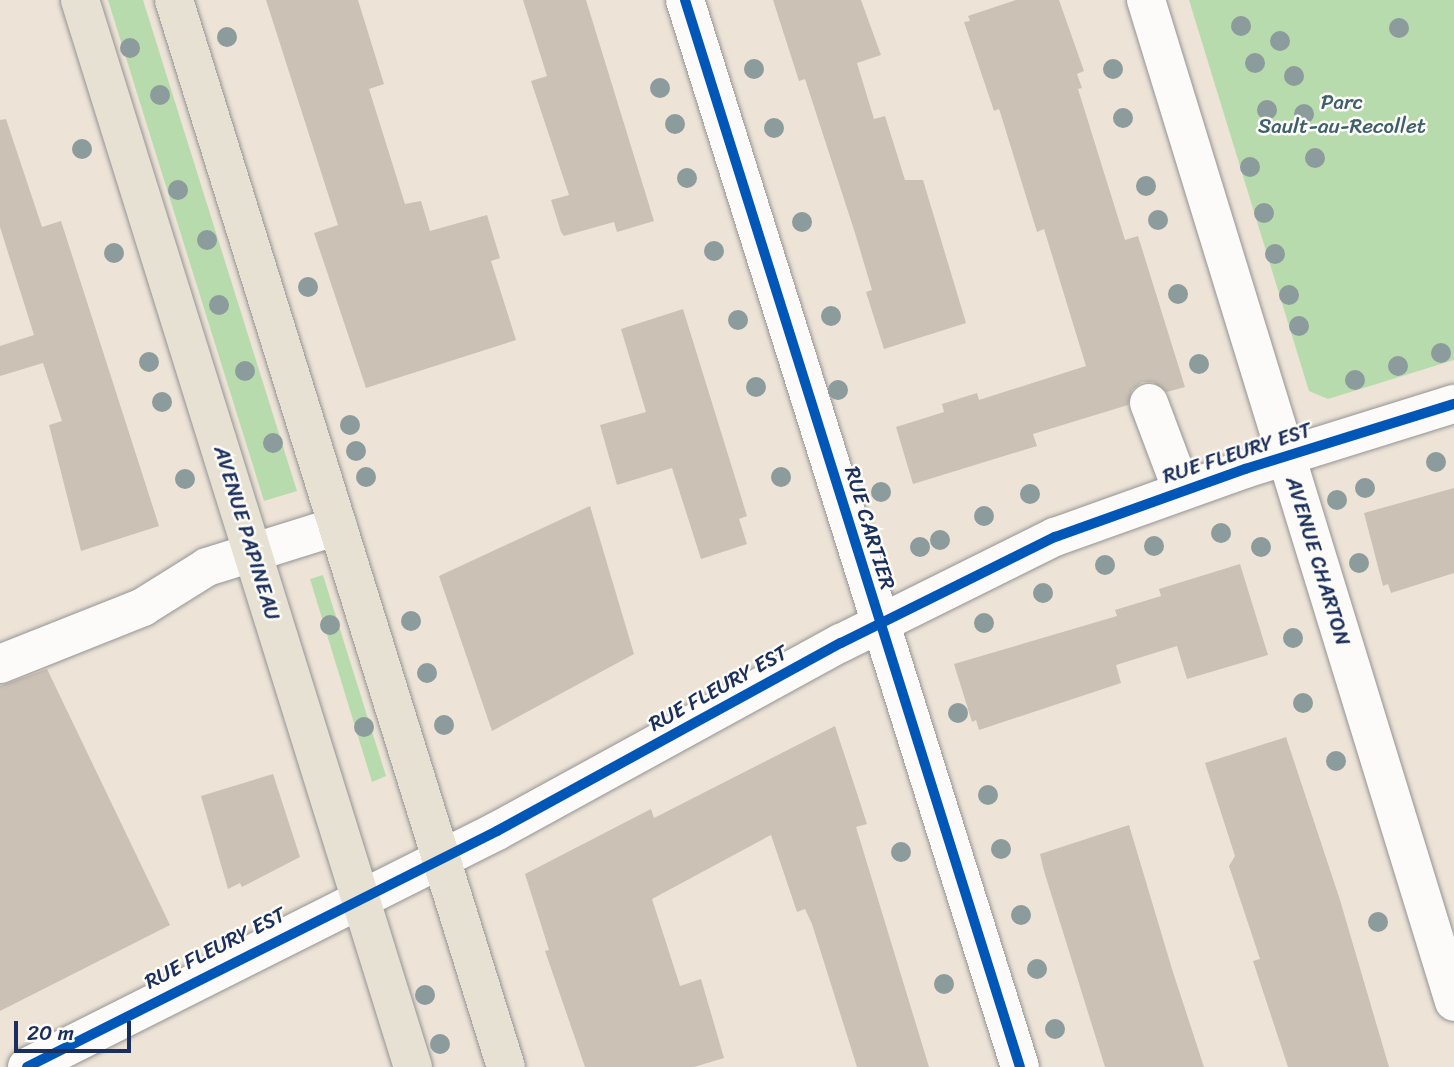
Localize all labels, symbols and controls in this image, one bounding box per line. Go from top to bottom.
park label: Parc Sault-au-Recollet [1258,89,1426,139]
street label: RUE FLEURY EST [1159,417,1315,489]
street label: AVENUE PAPINEAU [209,443,285,623]
street label: RUE CARTIER [840,465,900,591]
street label: AVENUE CHARTON [1280,472,1356,650]
street label: RUE FLEURY EST [644,639,792,737]
street label: RUE FLEURY EST [140,901,290,995]
scale bar [18,1007,135,1052]
text: 20 m [27,1014,74,1052]

